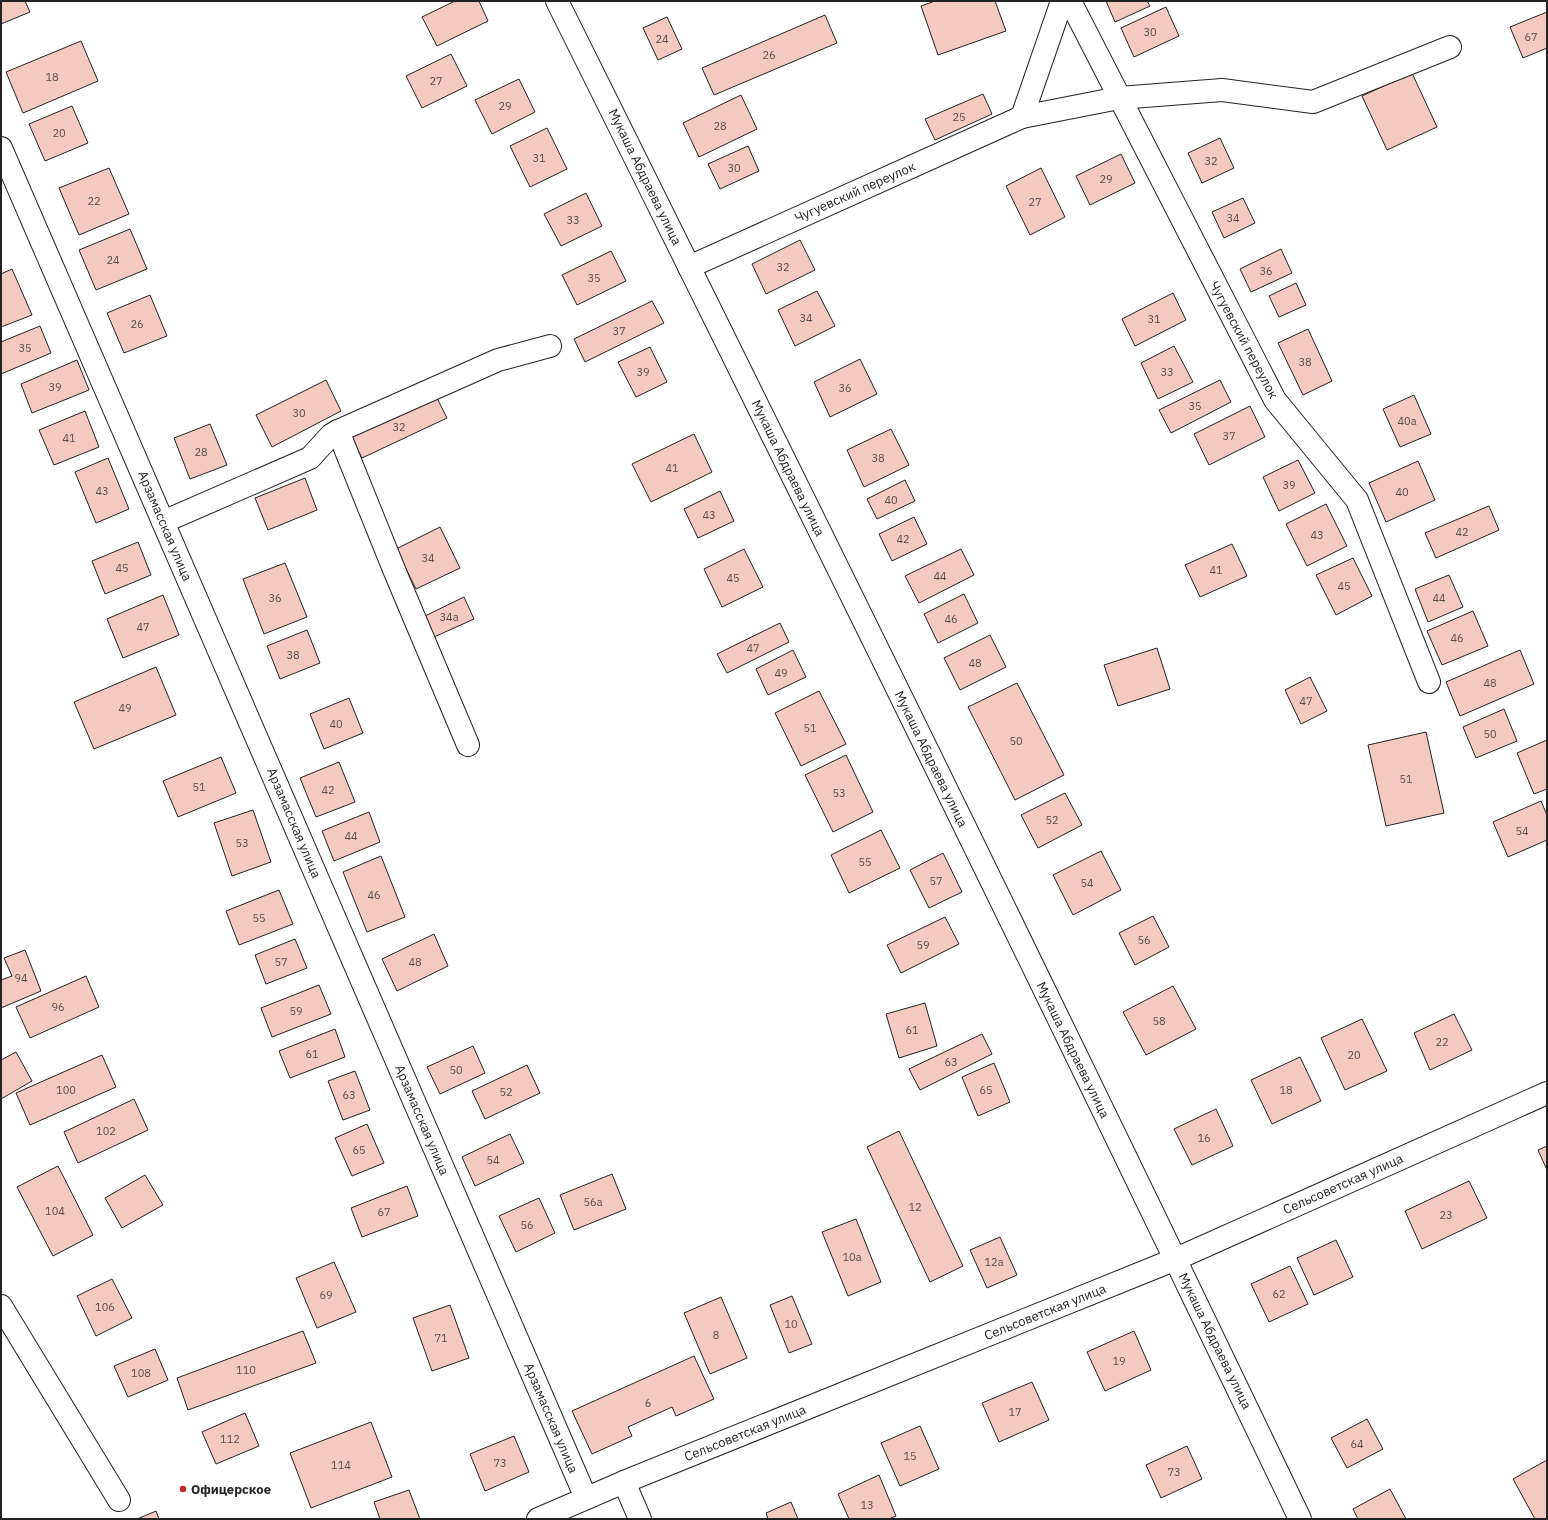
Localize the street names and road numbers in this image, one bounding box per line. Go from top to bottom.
street label: Мукаша Абдраева улица [605,106,685,248]
street label: Чугуевский переулок [792,158,918,226]
street label: Чугуевский переулок [1206,278,1282,402]
street label: Мукаша Абдраева улица [748,397,828,539]
street label: Арзамасская улица [134,468,196,584]
street label: Мукаша Абдраева улица [891,688,971,830]
street label: Арзамасская улица [263,765,325,881]
street label: Мукаша Абдраева улица [1033,979,1113,1121]
street label: Арзамасская улица [391,1062,453,1178]
street label: Сельсоветская улица [1280,1150,1406,1218]
street label: Мукаша Абдраева улица [1175,1270,1255,1412]
street label: Сельсоветская улица [982,1280,1108,1344]
street label: Арзамасская улица [520,1360,582,1476]
street label: Сельсоветская улица [682,1401,808,1465]

